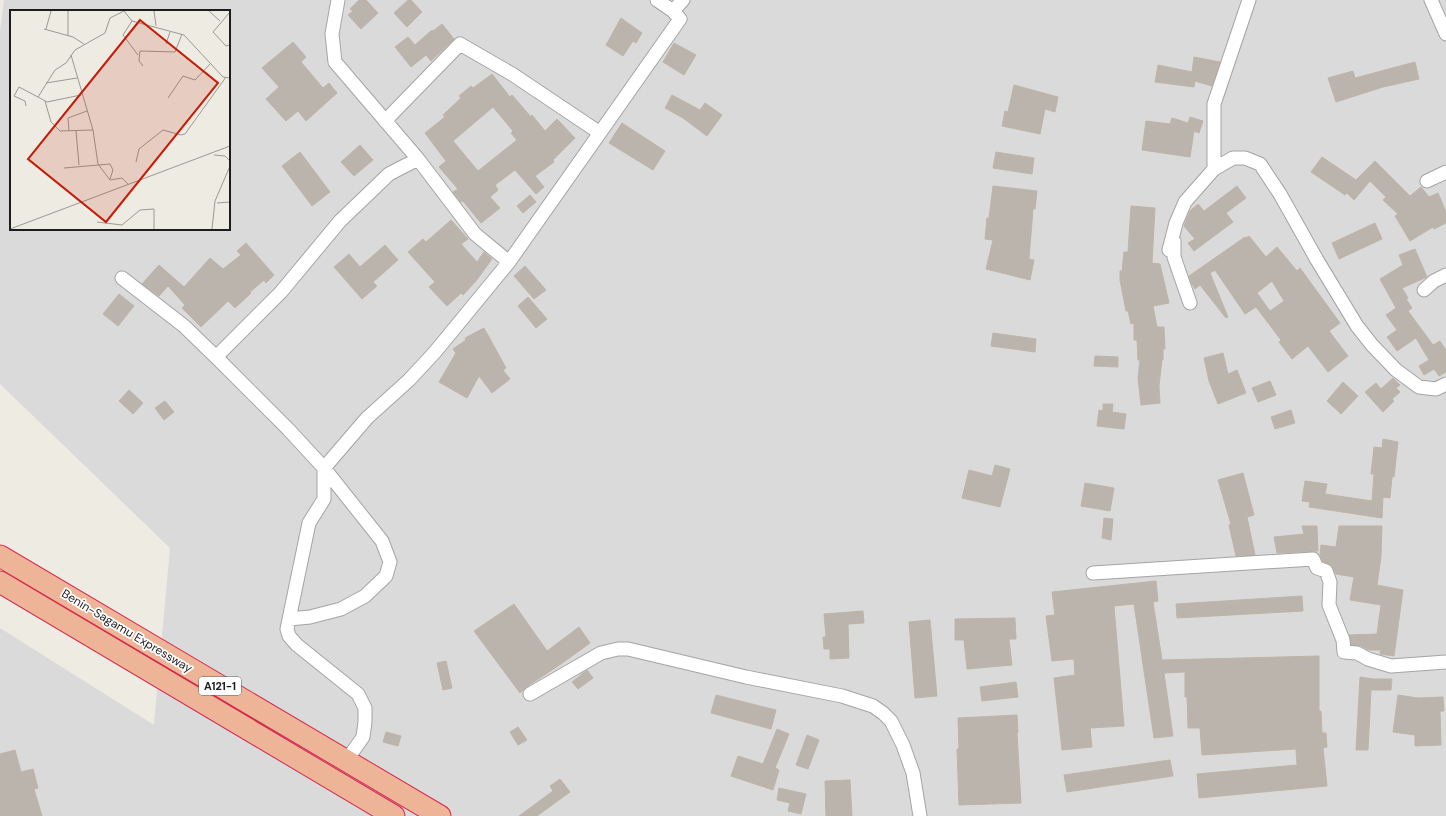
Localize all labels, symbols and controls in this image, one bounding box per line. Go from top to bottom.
inset map [10,10,230,230]
street label: Benin-Sagamu Expressway [59,586,196,677]
road number: A121-1 [199,677,241,695]

